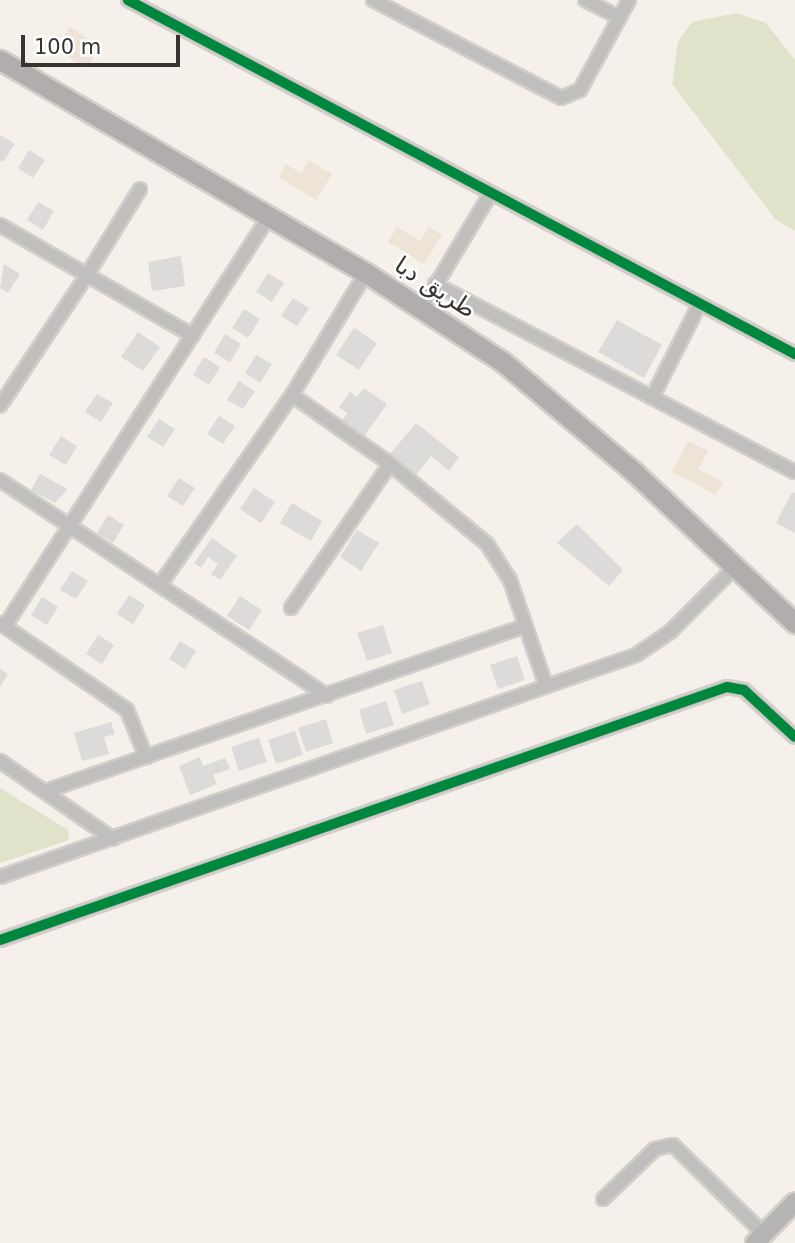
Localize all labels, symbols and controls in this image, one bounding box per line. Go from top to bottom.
scale bar [24,21,184,65]
text: 100 m [34,35,101,59]
street label: طريق دبا [389,251,481,325]

